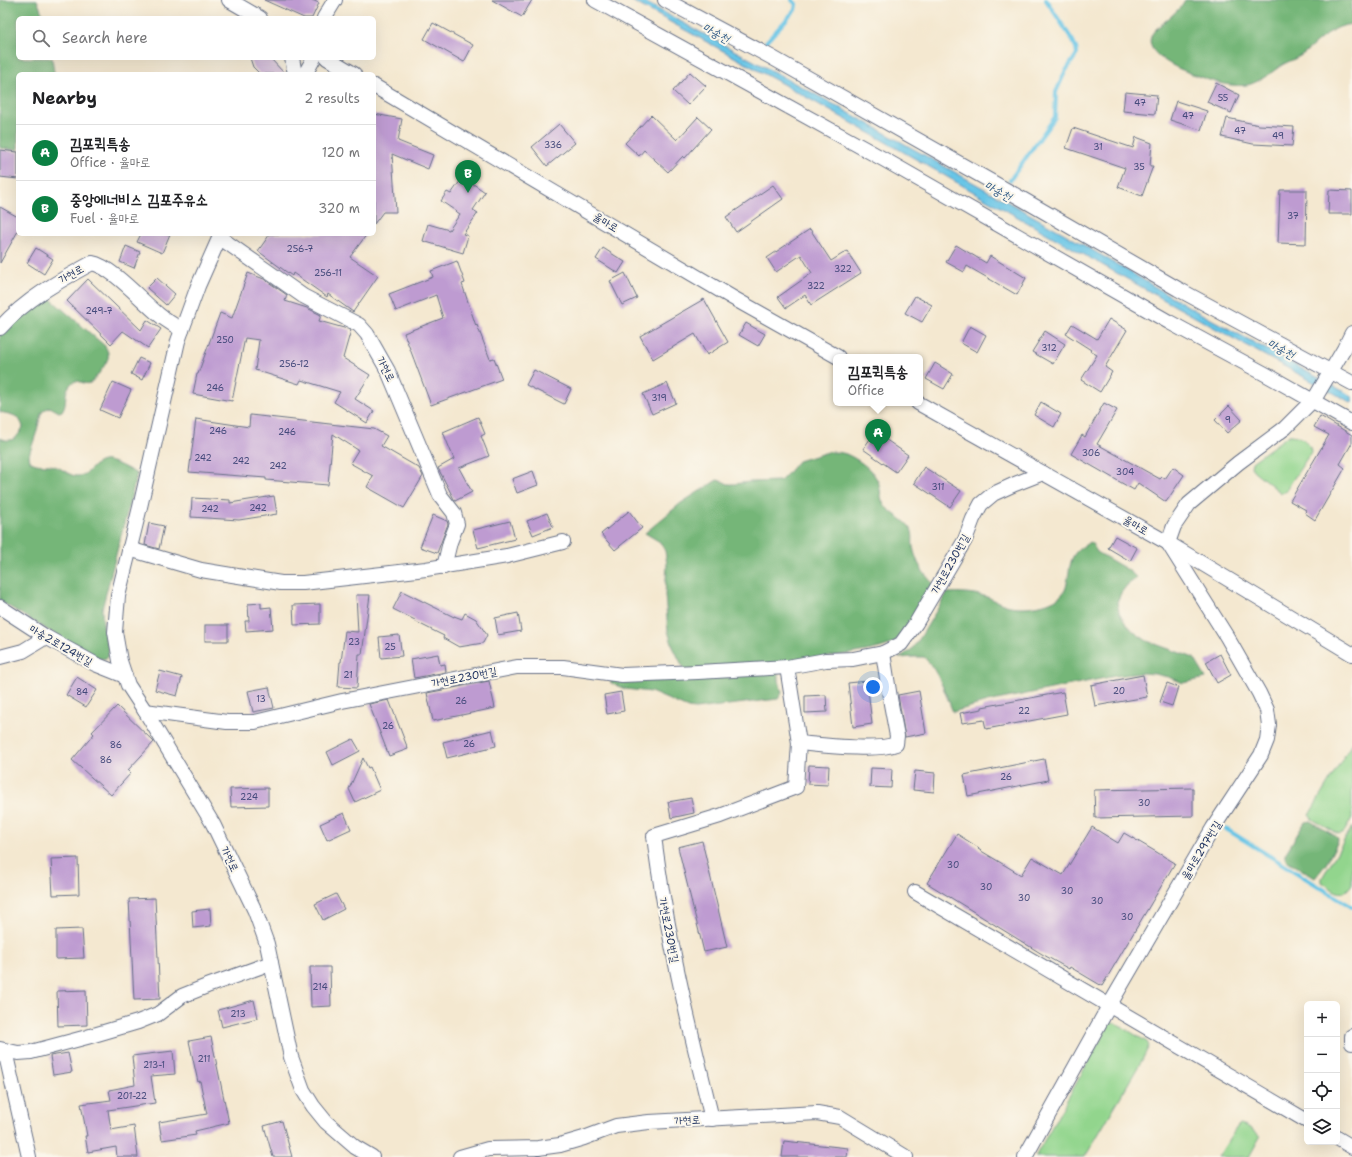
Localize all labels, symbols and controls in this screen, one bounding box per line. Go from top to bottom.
search box [16,16,376,60]
water label: 마송천 [699,19,734,48]
icon: search [30,27,52,49]
text: Search here [62,28,148,48]
text: Nearby [32,87,97,109]
text: 2 results [304,90,360,107]
house number: 55 [1218,92,1228,104]
house number: 47 [1134,97,1146,109]
house number: 47 [1182,110,1194,122]
house number: 47 [1234,125,1246,137]
house number: 49 [1272,130,1284,142]
text: 김포퀵특송 [70,134,130,154]
house number: 336 [544,139,562,151]
house number: 31 [1093,141,1103,153]
text: A [40,144,50,161]
text: 120 m [322,144,360,161]
text: Office · 율마로 [70,154,151,171]
pin: B [455,160,481,193]
house number: 35 [1133,161,1145,173]
water label: 마송천 [981,177,1016,206]
text: 중앙에너비스 김포주유소 [70,190,208,210]
text: B [41,200,49,217]
text: 320 m [318,200,360,217]
street label: 율마로 [590,209,621,236]
text: Fuel · 율마로 [70,210,139,227]
house number: 37 [1287,210,1299,222]
house number: 256-7 [287,243,313,255]
street label: 가현로 [56,261,87,287]
house number: 322 [834,263,852,275]
house number: 256-11 [314,267,342,279]
house number: 322 [807,280,825,292]
house number: 249-7 [86,305,112,317]
house number: 250 [216,334,234,346]
water label: 마송천 [1264,335,1299,364]
house number: 312 [1041,342,1057,354]
street label: 가현로 [373,354,398,385]
popup [833,354,923,406]
house number: 256-12 [279,358,309,370]
text: 김포퀵특송 [848,362,908,382]
house number: 246 [206,382,224,394]
text: Office [848,382,884,399]
house number: 319 [651,392,667,404]
house number: 9 [1225,414,1231,426]
pin: A [865,419,891,452]
house number: 246 [209,425,227,437]
house number: 246 [278,426,296,438]
house number: 306 [1082,447,1100,459]
house number: 242 [194,452,212,464]
house number: 242 [232,455,250,467]
house number: 242 [269,460,287,472]
house number: 304 [1116,466,1134,478]
house number: 311 [931,481,945,493]
house number: 242 [249,502,267,514]
house number: 242 [201,503,219,515]
street label: 율마로 [1120,512,1151,539]
street label: 가현로230번길 [928,531,973,597]
street label: 마송2로124번길 [26,621,95,670]
house number: 23 [348,636,360,648]
house number: 25 [384,641,396,653]
street label: 가현로230번길 [430,664,498,691]
house number: 21 [343,669,353,681]
your location [863,677,883,697]
house number: 20 [1113,685,1125,697]
house number: 84 [76,686,88,698]
house number: 13 [256,693,266,705]
house number: 26 [455,695,467,707]
house number: 22 [1018,705,1030,717]
house number: 26 [382,720,394,732]
house number: 26 [463,738,475,750]
house number: 86 [110,739,122,751]
house number: 86 [100,754,112,766]
house number: 26 [1000,771,1012,783]
house number: 224 [240,791,258,803]
house number: 30 [1138,797,1150,809]
street label: 율마로297번길 [1178,818,1225,882]
street label: 가현로 [217,844,242,875]
house number: 30 [947,859,959,871]
house number: 30 [980,881,992,893]
house number: 30 [1061,885,1073,897]
house number: 30 [1018,892,1030,904]
house number: 30 [1091,895,1103,907]
street label: 가현로230번길 [655,896,682,964]
house number: 30 [1121,911,1133,923]
house number: 214 [312,981,328,993]
map controls [1304,1001,1340,1145]
button: + [1304,1001,1340,1037]
house number: 213 [230,1008,246,1020]
button: − [1304,1037,1340,1073]
house number: 211 [197,1053,211,1065]
house number: 213-1 [143,1059,165,1071]
button: locate [1304,1073,1340,1109]
house number: 201-22 [117,1090,147,1102]
button: layers [1304,1109,1340,1145]
street label: 가현로 [673,1112,701,1129]

